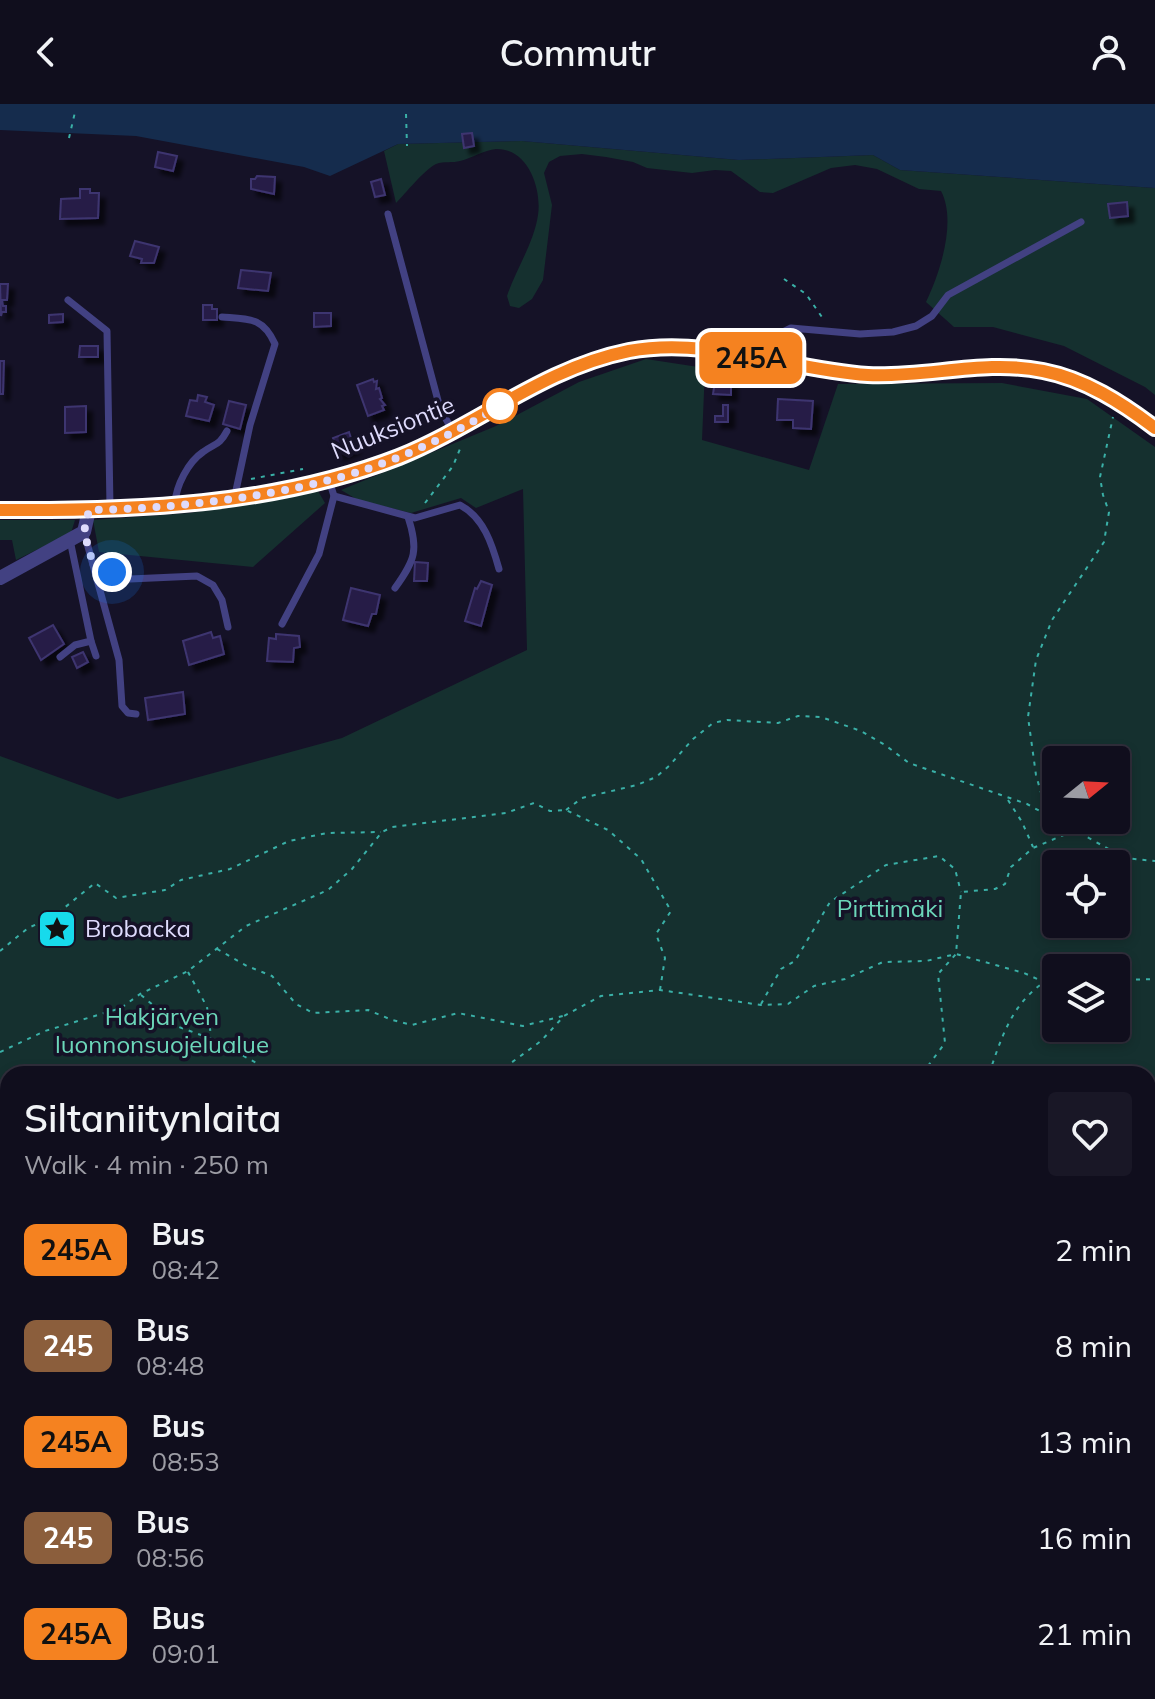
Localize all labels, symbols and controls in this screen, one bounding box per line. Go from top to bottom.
icon: back [24,30,68,74]
text: Commutr [500,30,656,75]
icon: person [1087,30,1131,74]
line badge: 245A [695,332,807,384]
text: 245A [715,340,787,375]
street label: Nuuksiontie [327,389,459,465]
unlabelled marker [483,389,517,423]
your location [92,552,132,592]
north arrow [1042,746,1130,834]
map controls [1042,746,1130,1042]
button: locate [1042,850,1130,938]
park label: Pirttimäki [837,893,943,923]
place icon: Brobacka [36,908,78,950]
place label: Brobacka [85,913,191,943]
button: layers [1042,954,1130,1042]
park label: Hakjärven luonnonsuojelualue [55,1001,269,1059]
button: heart [1048,1092,1132,1176]
text: Siltaniitynlaita [24,1094,281,1142]
text: Walk · 4 min · 250 m [24,1148,269,1181]
text: Bus [151,1215,205,1253]
text: 2 min [1055,1231,1132,1269]
text: 245A [40,1232,111,1267]
text: 08:42 [151,1253,220,1286]
text: Bus [136,1311,190,1349]
text: 8 min [1055,1327,1132,1365]
text: 245 [43,1328,93,1363]
text: 08:48 [136,1349,204,1382]
text: Bus [151,1407,205,1445]
text: 13 min [1037,1423,1132,1461]
text: 245A [40,1424,111,1459]
text: 08:53 [151,1445,220,1478]
text: Bus [136,1503,190,1541]
text: 16 min [1037,1519,1132,1557]
text: 245 [43,1520,93,1555]
text: 08:56 [136,1541,204,1574]
text: Bus [151,1599,205,1637]
text: 21 min [1037,1615,1132,1653]
text: 245A [40,1616,111,1651]
text: 09:01 [151,1637,220,1670]

